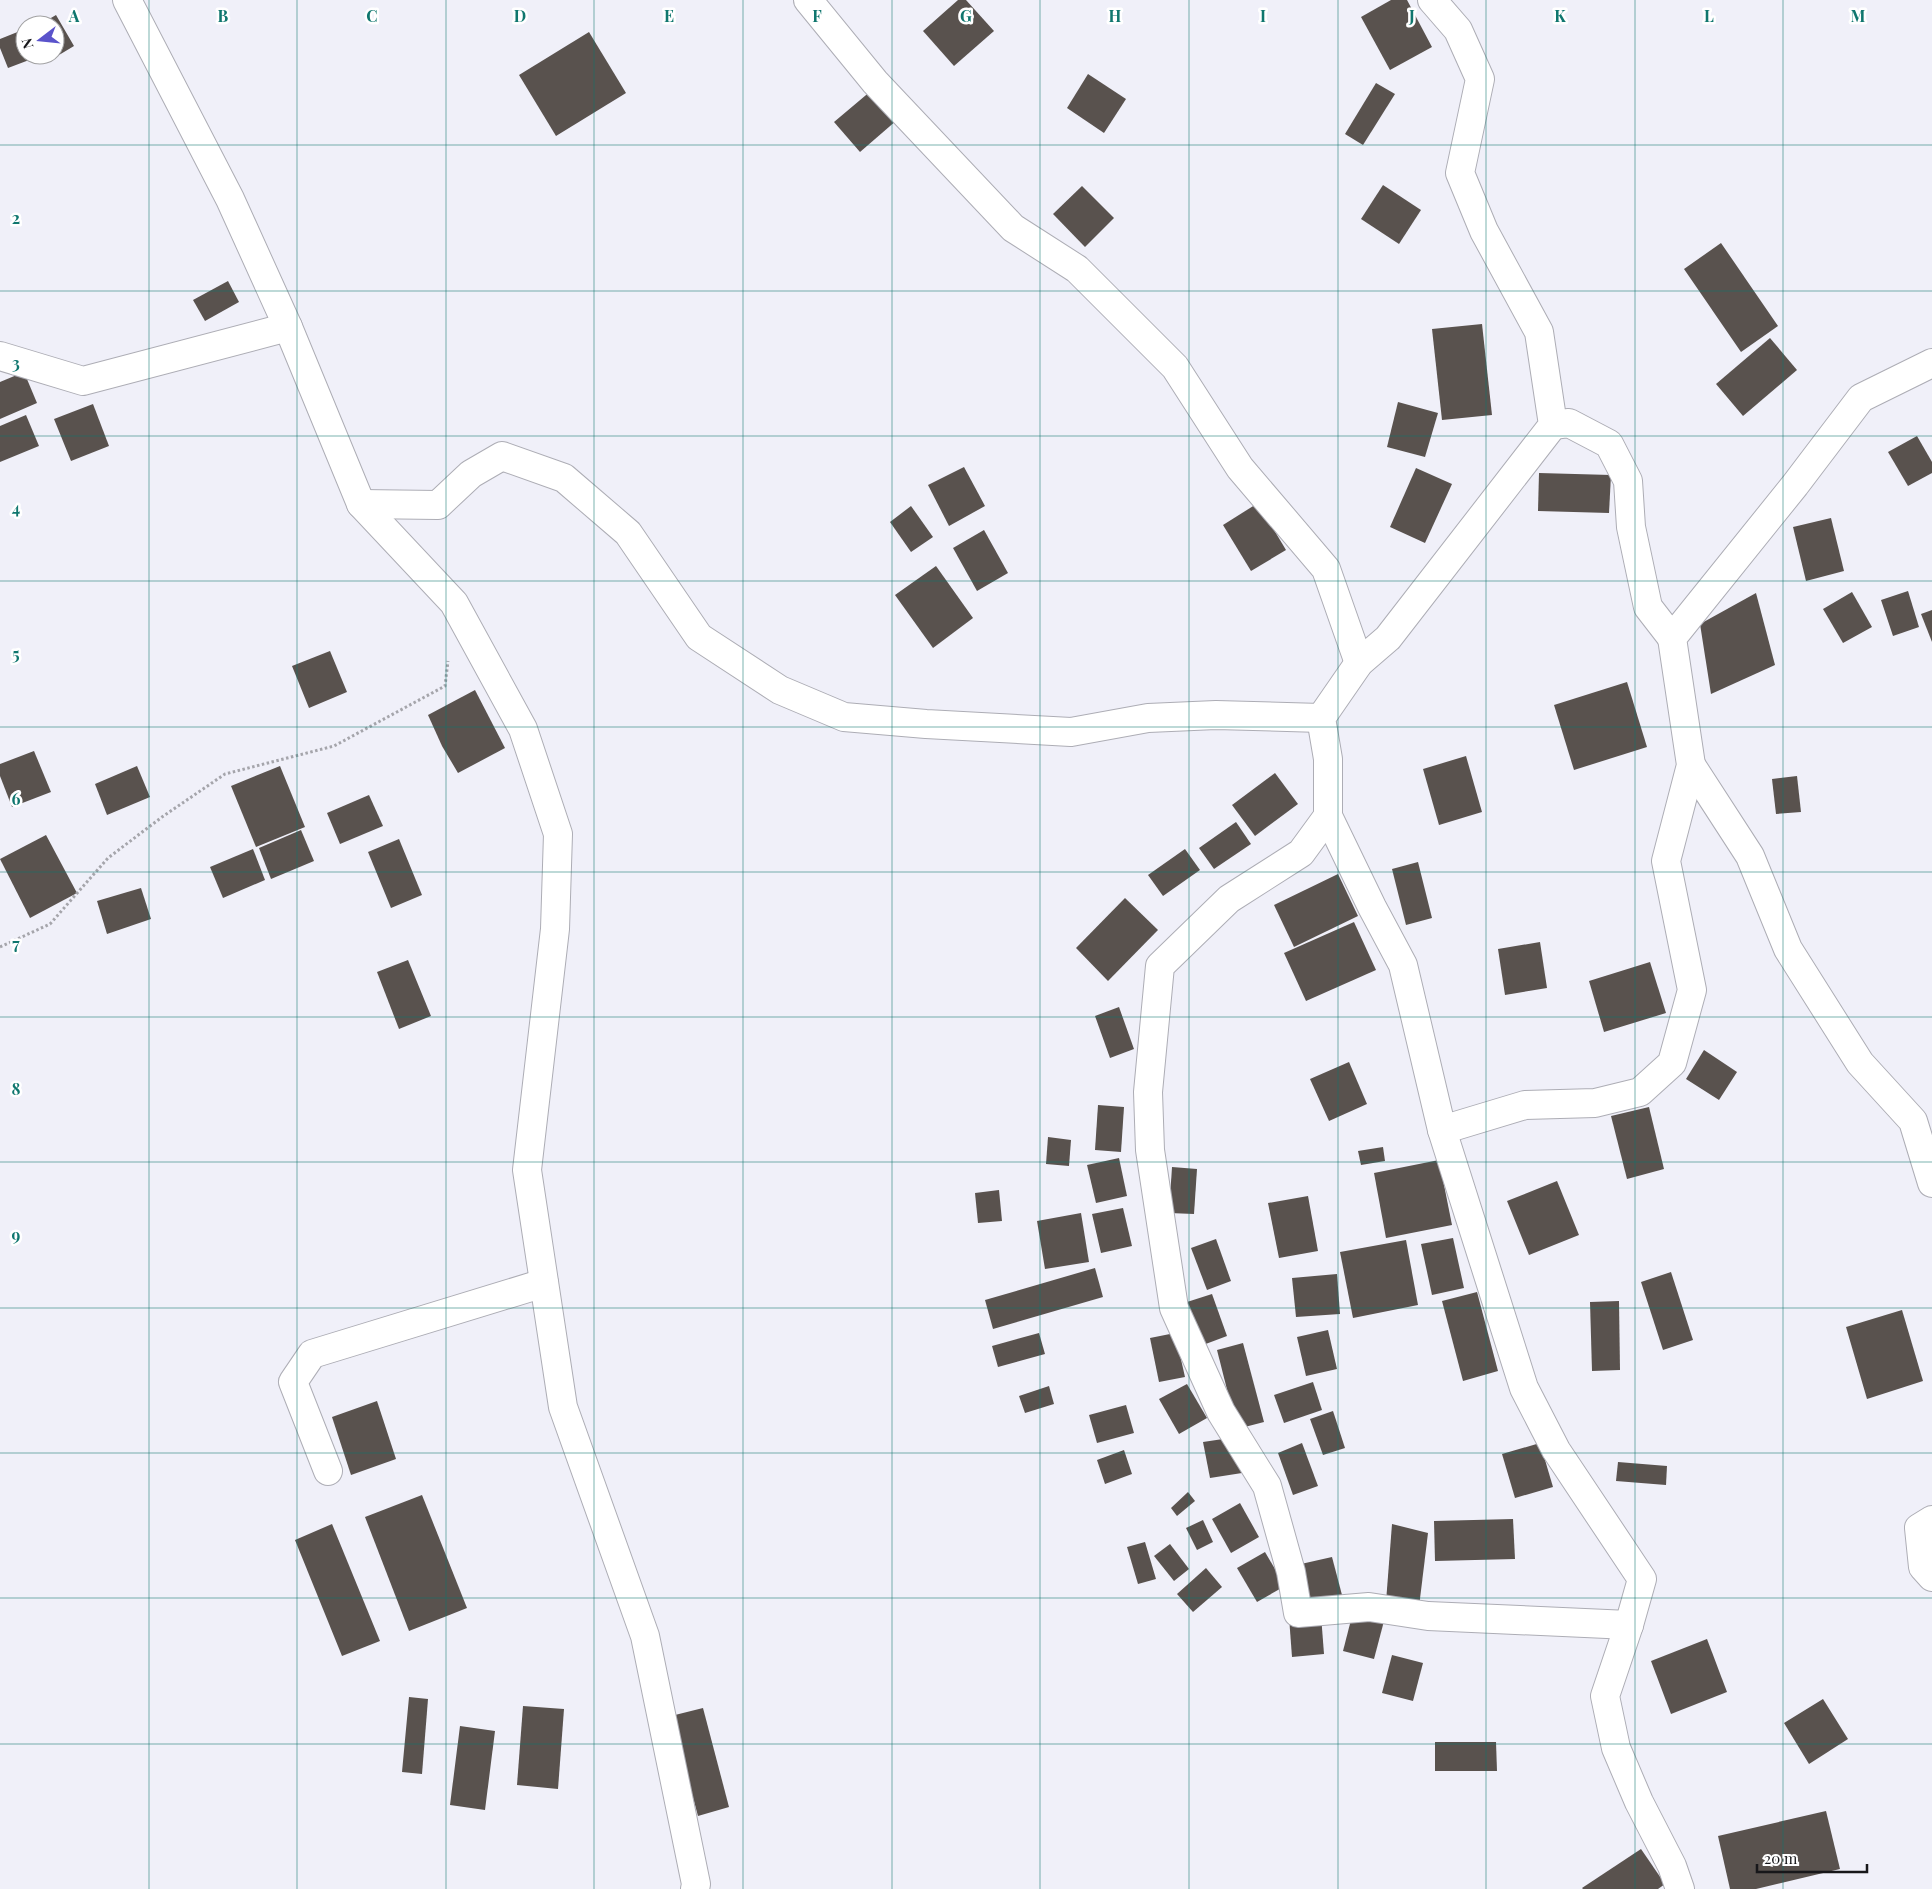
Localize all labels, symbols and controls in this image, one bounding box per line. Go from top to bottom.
text: A [68,5,80,26]
text: B [218,5,229,26]
text: C [366,5,378,26]
text: D [514,5,526,26]
text: E [664,5,674,26]
text: F [812,5,822,26]
text: G [960,5,972,26]
text: H [1109,5,1122,26]
text: I [1260,5,1266,26]
text: J [1408,5,1415,26]
text: K [1554,5,1566,26]
text: L [1704,5,1714,26]
text: M [1851,5,1866,26]
north arrow [15,15,65,65]
text: N [16,36,38,51]
text: 2 [12,207,20,228]
text: 3 [12,352,20,373]
text: 4 [12,497,20,518]
text: 5 [12,643,20,664]
text: 6 [12,788,21,809]
text: 7 [12,933,20,954]
text: 8 [12,1078,21,1099]
text: 9 [12,1224,21,1245]
scale bar [1757,1842,1867,1874]
text: 20 m [1764,1848,1798,1868]

